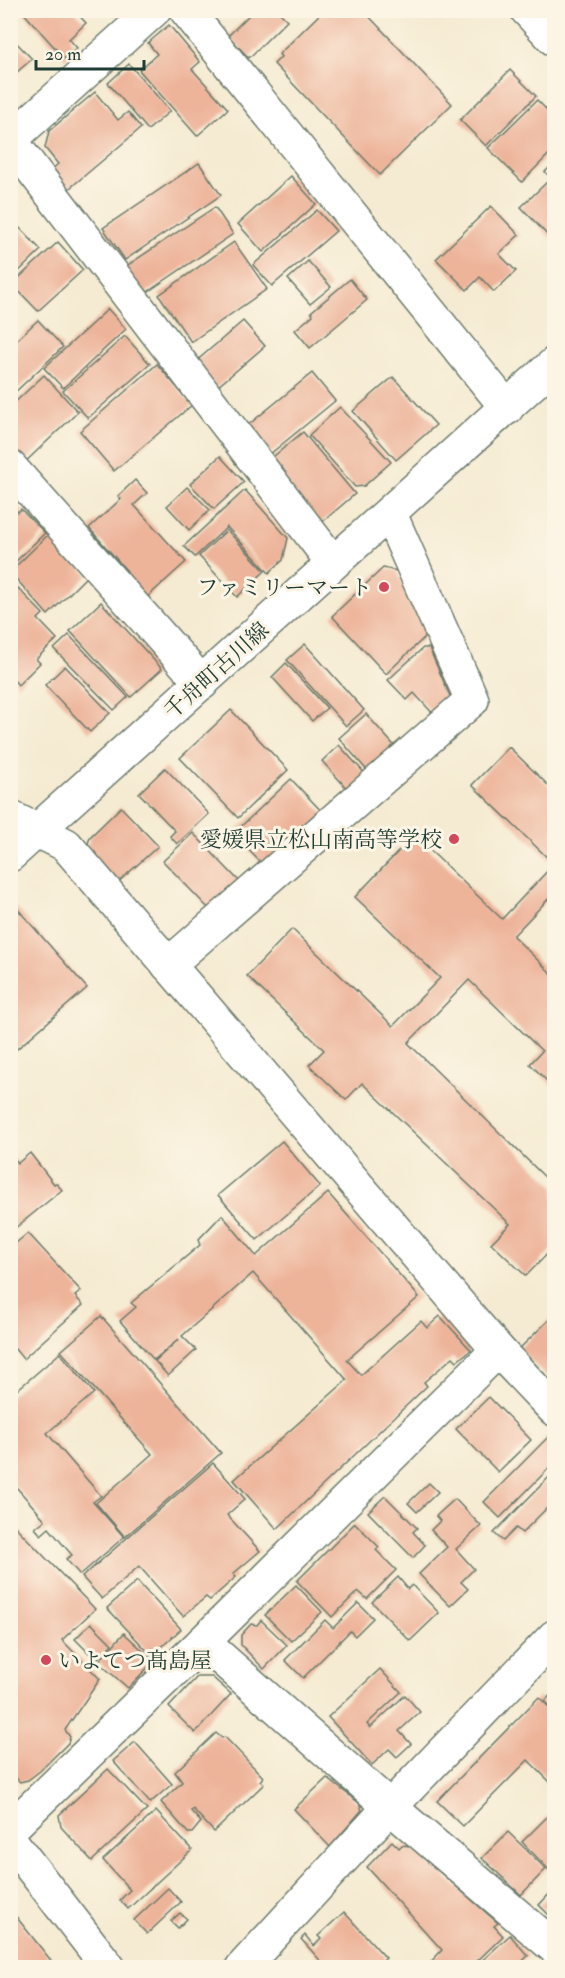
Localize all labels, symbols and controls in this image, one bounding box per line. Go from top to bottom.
scale bar [36,33,144,71]
text: 20 m [45,43,81,66]
place label: ファミリーマート [196,574,372,602]
marker: ファミリーマート [377,580,391,594]
street label: 千舟町古川線 [158,616,275,725]
place label: 愛媛県立松山南高等学校 [200,826,442,854]
marker: 愛媛県立松山南高等学校 [447,832,461,846]
place label: いよてつ髙島屋 [58,1647,212,1675]
marker: いよてつ髙島屋 [39,1653,53,1667]

